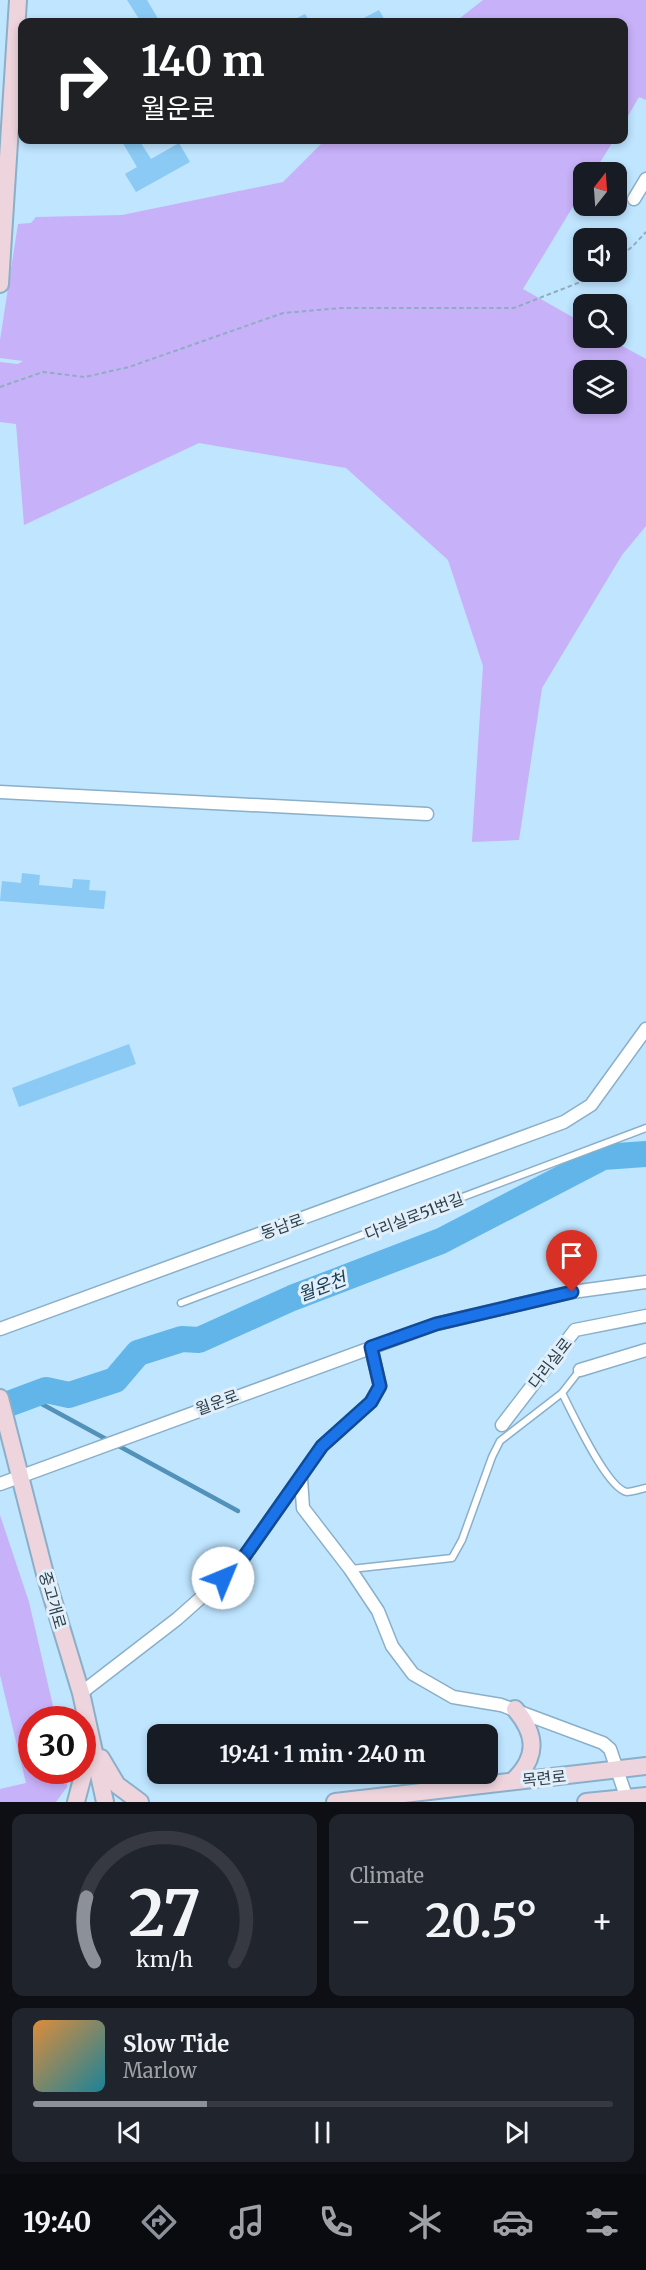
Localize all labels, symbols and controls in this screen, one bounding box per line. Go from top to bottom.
text: 140 m [141,35,264,87]
icon: right [42,42,120,120]
text: 월운로 [141,91,216,125]
north arrow [573,162,627,216]
map controls [573,162,627,414]
button: sound [573,228,627,282]
button: search [573,294,627,348]
button: layers [573,360,627,414]
street label: 다리실로51번길 [362,1188,466,1244]
street label: 동남로 [258,1209,306,1243]
pin [546,1230,597,1292]
icon: arrive [555,1239,588,1272]
water label: 월운천 [295,1266,351,1306]
street label: 다리실로 [524,1333,576,1392]
street label: 월운로 [193,1385,241,1419]
position arrow [191,1546,255,1610]
street label: 중고개로 [35,1569,71,1631]
speed limit sign: 30 [18,1706,96,1784]
text: 19:41 · 1 min · 240 m [219,1740,426,1768]
street label: 목련로 [521,1766,567,1790]
text: Climate [350,1863,424,1888]
text: 27 [128,1875,201,1953]
text: 20.5° [425,1893,538,1949]
text: − [350,1901,372,1942]
text: + [591,1901,613,1942]
text: km/h [136,1946,193,1973]
text: Slow Tide [123,2030,229,2058]
text: Marlow [123,2058,197,2083]
icon: previous [113,2116,146,2149]
icon: pause [306,2116,339,2149]
icon: next [500,2116,533,2149]
icon: directions [138,2201,180,2243]
icon: music [226,2201,268,2243]
icon: phone [315,2201,357,2243]
icon: climate [404,2201,446,2243]
icon: car [492,2201,534,2243]
icon: filters [581,2201,623,2243]
text: 19:40 [23,2205,91,2239]

